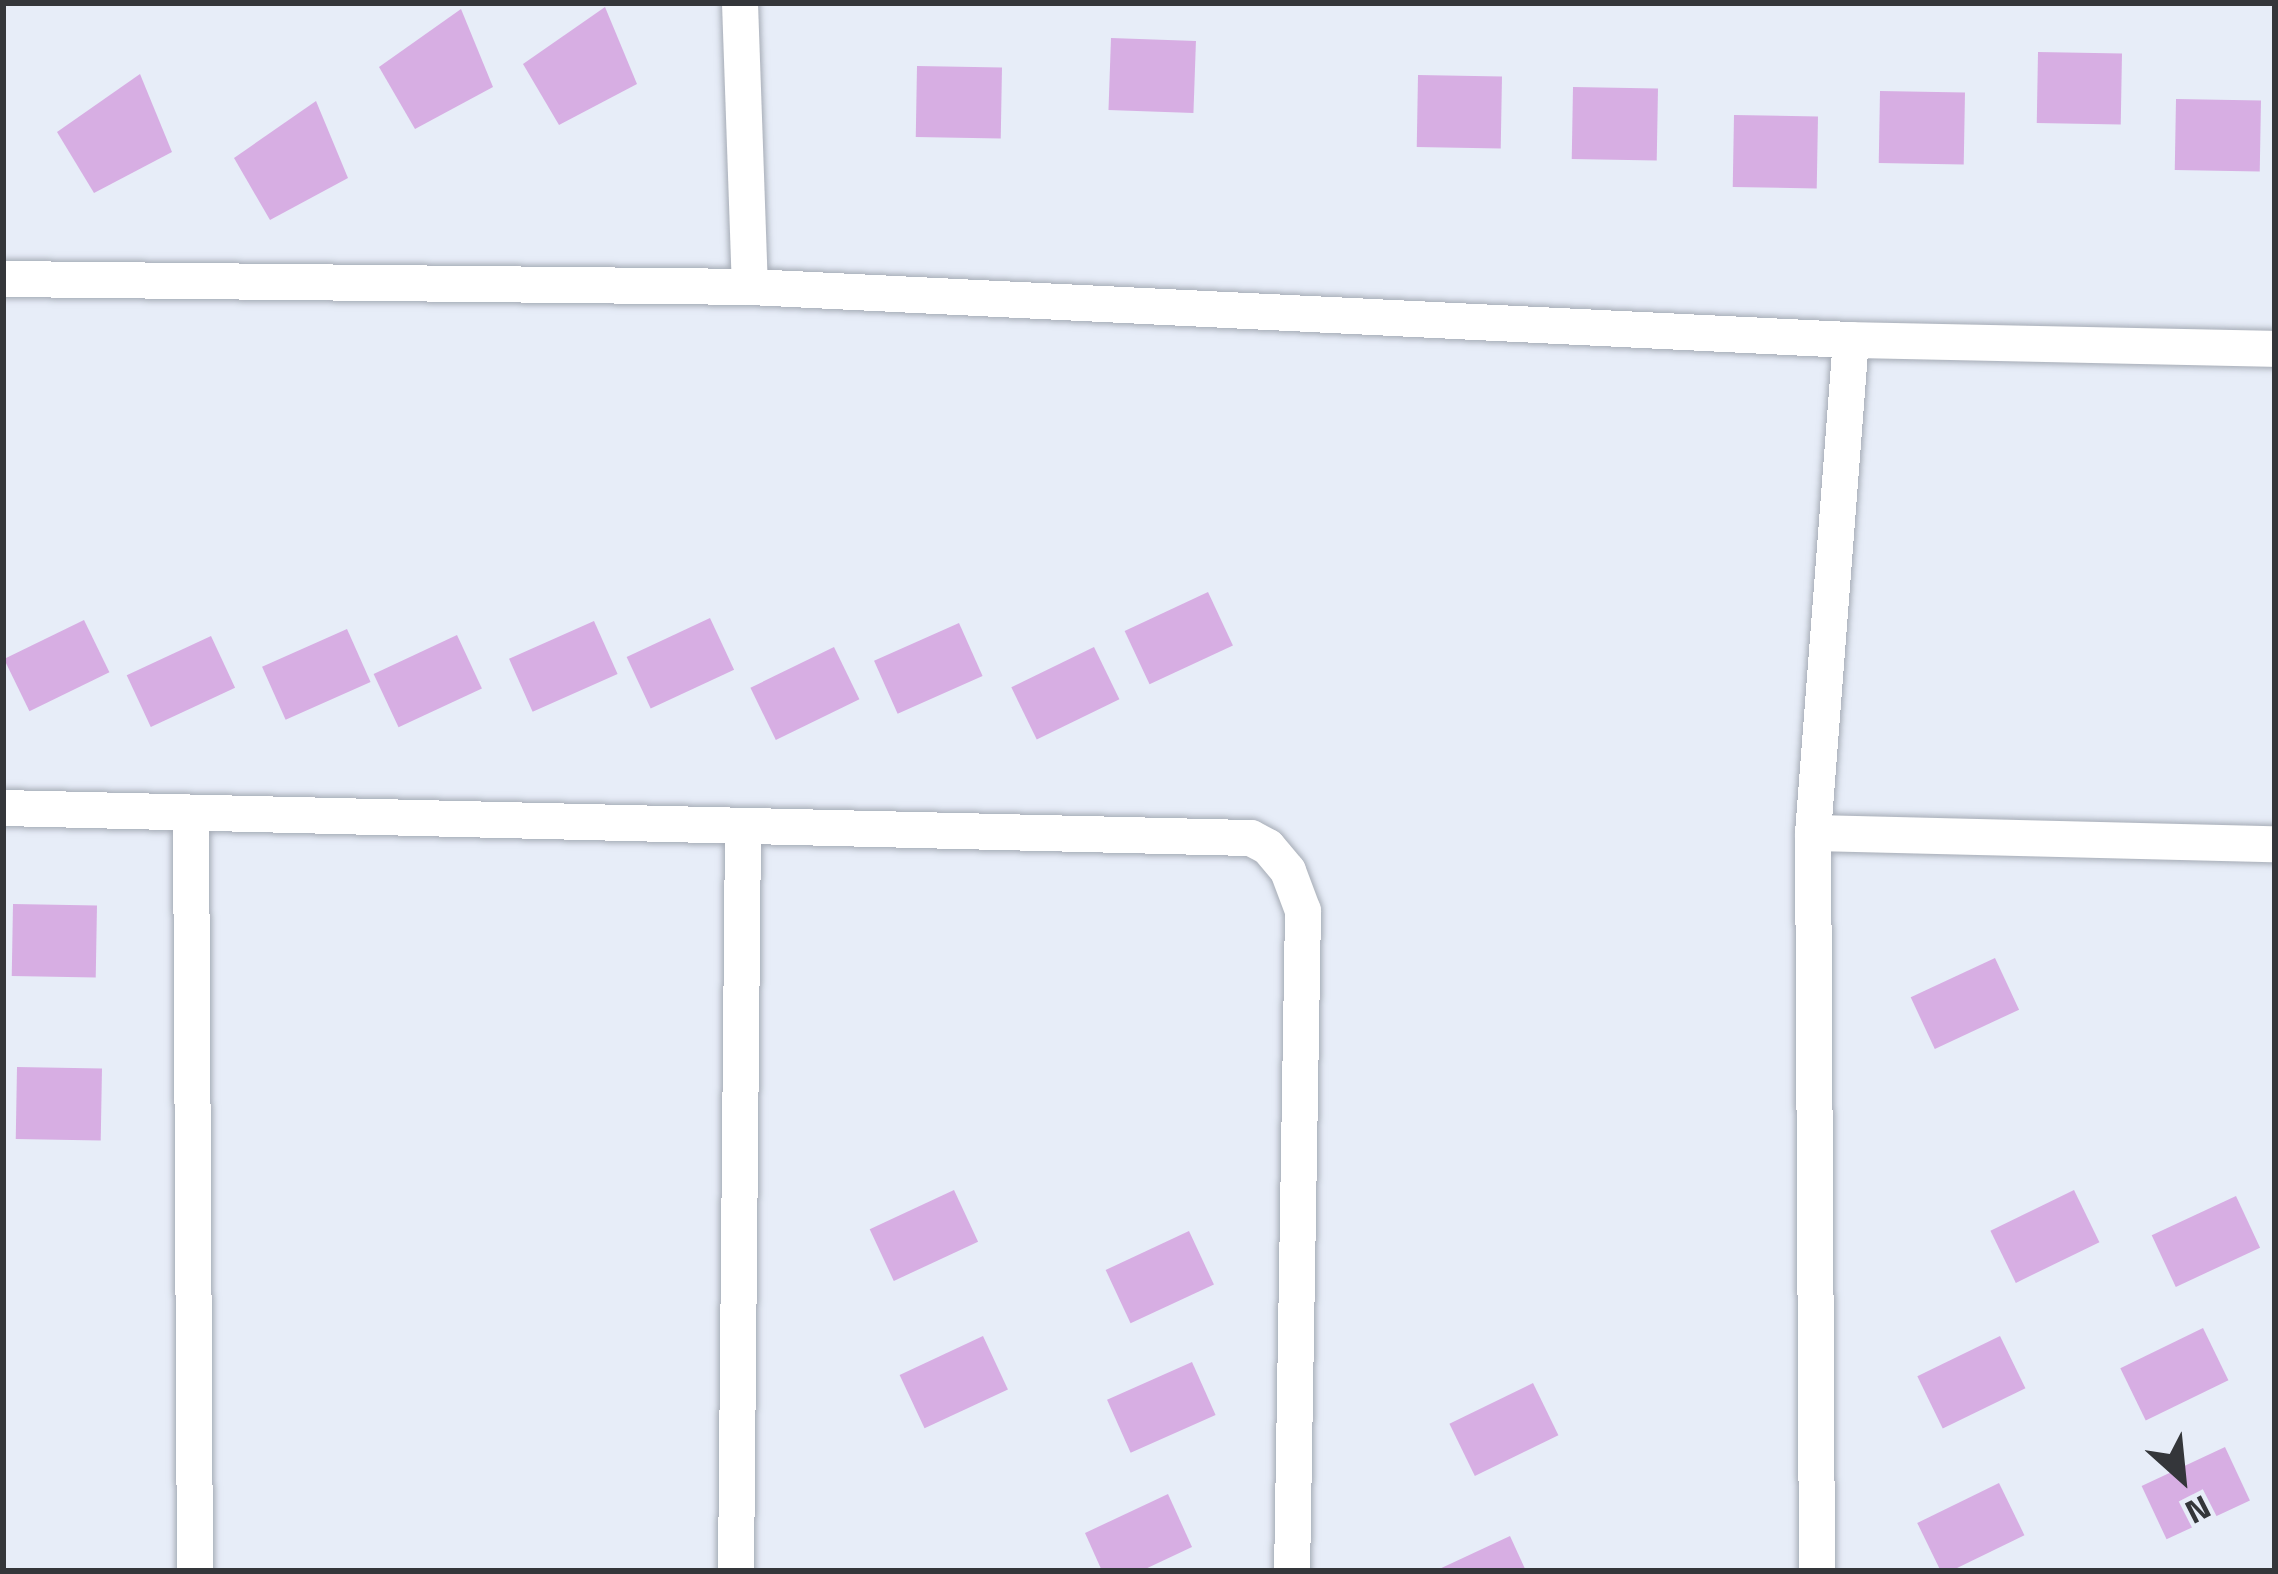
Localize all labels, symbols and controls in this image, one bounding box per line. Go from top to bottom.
north arrow [2122,1418,2242,1538]
text: N [2177,1483,2220,1538]

